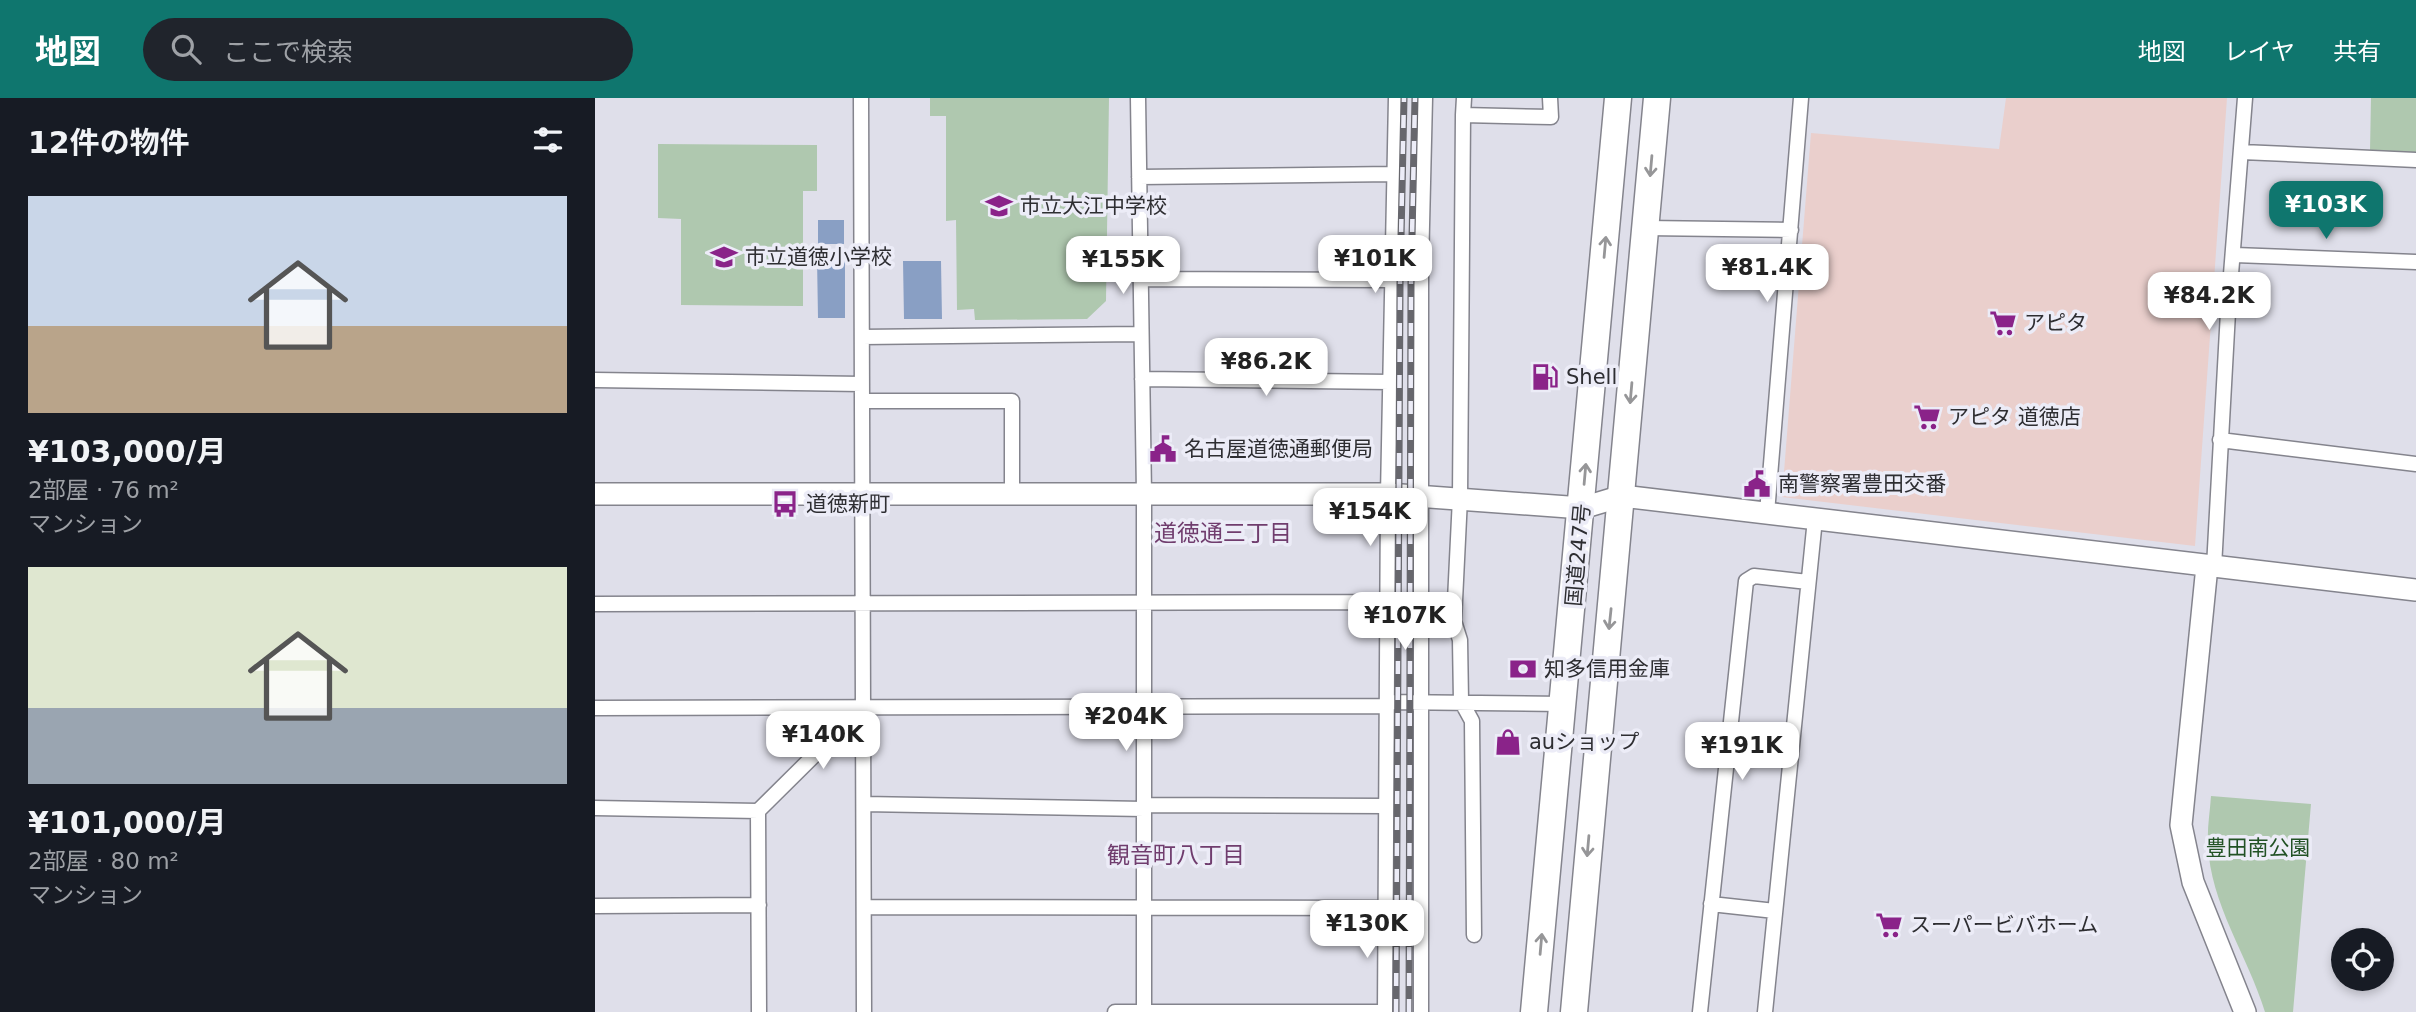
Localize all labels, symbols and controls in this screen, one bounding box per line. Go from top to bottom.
search box [143,18,633,81]
icon: search [167,30,205,68]
text: 地図 [35,32,101,71]
text: ここで検索 [223,37,353,67]
text: 地図 [2138,38,2186,66]
text: レイヤ [2224,38,2295,66]
text: 共有 [2333,38,2381,66]
icon: filters [529,121,567,159]
text: 12件の物件 [28,125,190,160]
one-way arrow [1644,154,1657,177]
pin: ¥103K [2277,181,2375,241]
school or university icon: 市立大江中学校 [984,191,1014,221]
text: ¥103K [2285,191,2367,217]
place label: 市立大江中学校 [1020,194,1167,218]
pin: ¥155K [1074,236,1172,296]
pin: ¥101K [1326,236,1424,295]
one-way arrow [1599,236,1612,259]
icon: home [235,242,361,368]
school or university icon: 市立道徳小学校 [709,242,739,272]
pin: ¥81.4K [1710,244,1824,304]
place label: 市立道徳小学校 [745,245,892,269]
text: ¥101K [1334,245,1416,271]
text: ¥155K [1082,246,1164,272]
text: ¥81.4K [1722,254,1812,280]
pin: ¥84.2K [2152,272,2266,332]
text: ¥84.2K [2164,282,2254,308]
supermarket icon: アピタ [1988,308,2018,338]
place label: アピタ [2024,311,2087,335]
pin: ¥86.2K [1209,338,1323,398]
text: ¥86.2K [1221,348,1311,374]
fuel station icon: Shell [1530,362,1560,392]
place label: Shell [1566,365,1617,389]
one-way arrow [1624,381,1637,403]
supermarket icon: アピタ 道徳店 [1912,402,1942,432]
place label: アピタ 道徳店 [1948,405,2081,429]
text: ¥103,000/月 [28,434,226,469]
public building icon: 名古屋道徳通郵便局 [1148,434,1178,464]
place label: 名古屋道徳通郵便局 [1184,437,1373,461]
one-way arrow [1579,463,1592,485]
public building icon: 南警察署豊田交番 [1742,469,1772,499]
place label: 南警察署豊田交番 [1778,472,1946,496]
text: 2部屋 · 76 m² [28,477,179,503]
bus stop icon: 道徳新町 [770,489,800,519]
pin: ¥154K [1321,489,1419,548]
place label: 道徳新町 [806,492,890,516]
text: ¥154K [1329,498,1411,524]
street label: 国道247号 [1562,503,1594,607]
text: マンション [28,511,143,537]
district label: 道徳通三丁目 [1154,520,1292,546]
pin: ¥107K [1356,592,1454,652]
text: ¥107K [1364,602,1446,628]
one-way arrow [1603,607,1616,630]
icon: home [235,613,361,739]
bank icon: 知多信用金庫 [1508,654,1538,684]
place label: 知多信用金庫 [1544,657,1670,681]
pin: ¥204K [1077,694,1175,753]
text: ¥204K [1085,703,1167,729]
pin: ¥140K [774,712,872,771]
text: ¥140K [782,721,864,747]
pin: ¥191K [1693,722,1791,782]
shop icon: auショップ [1493,727,1523,757]
place label: auショップ [1529,730,1639,754]
text: ¥191K [1701,732,1783,758]
text: ¥101,000/月 [28,805,226,840]
one-way arrow [1582,834,1595,856]
park label: 豊田南公園 [2206,836,2311,860]
district label: 観音町八丁目 [1107,842,1245,868]
text: 2部屋 · 80 m² [28,848,179,874]
text: マンション [28,882,143,908]
pin: ¥130K [1318,900,1416,960]
text: ¥130K [1326,910,1408,936]
supermarket icon: スーパービバホーム [1874,910,1904,940]
place label: スーパービバホーム [1910,913,2098,937]
map controls [2331,928,2394,991]
button: locate [2331,928,2394,991]
one-way arrow [1535,933,1548,956]

